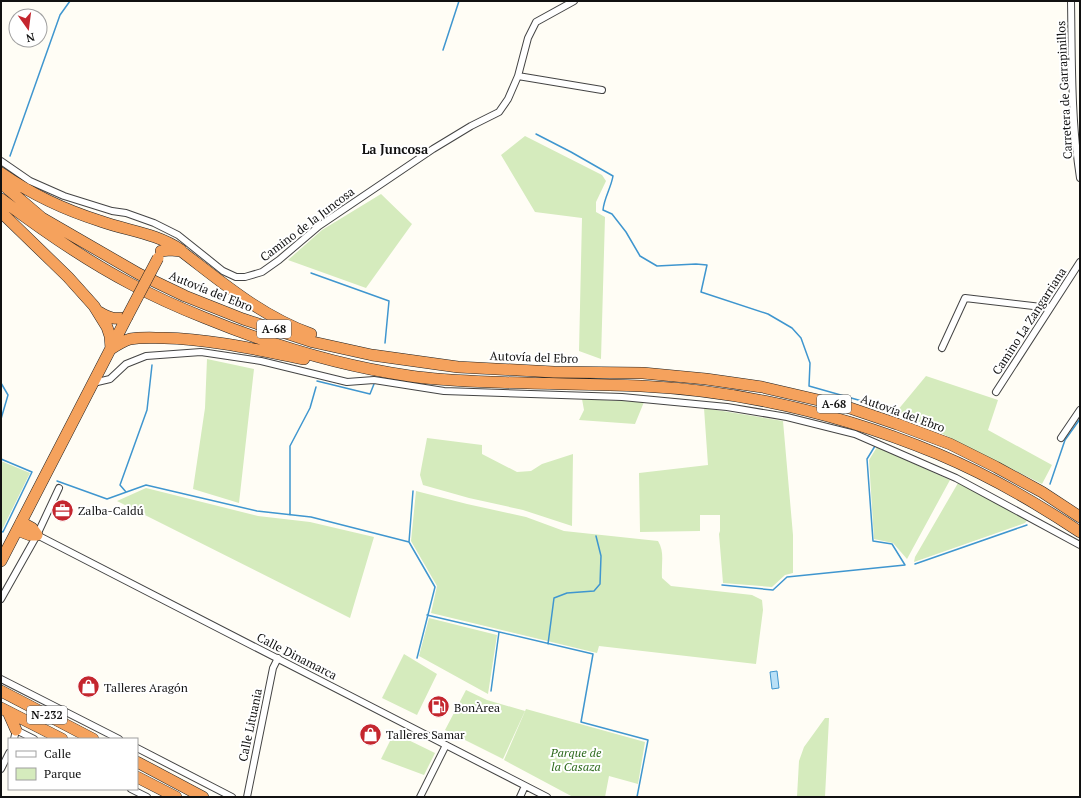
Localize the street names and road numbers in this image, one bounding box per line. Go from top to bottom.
street label: Carretera de Garrapinillos [1053,20,1075,160]
street label: Camino de la Juncosa [257,184,357,264]
street label: Camino La Zangarriana [989,265,1069,377]
street label: Autovía del Ebro [167,267,255,315]
road number: A-68 [257,320,291,338]
street label: Autovía del Ebro [489,348,579,366]
street label: Autovía del Ebro [859,391,948,435]
road number: A-68 [817,395,851,413]
street label: Calle Dinamarca [254,629,340,683]
street label: Calle Lituania [235,687,265,763]
road number: N-232 [27,706,67,724]

